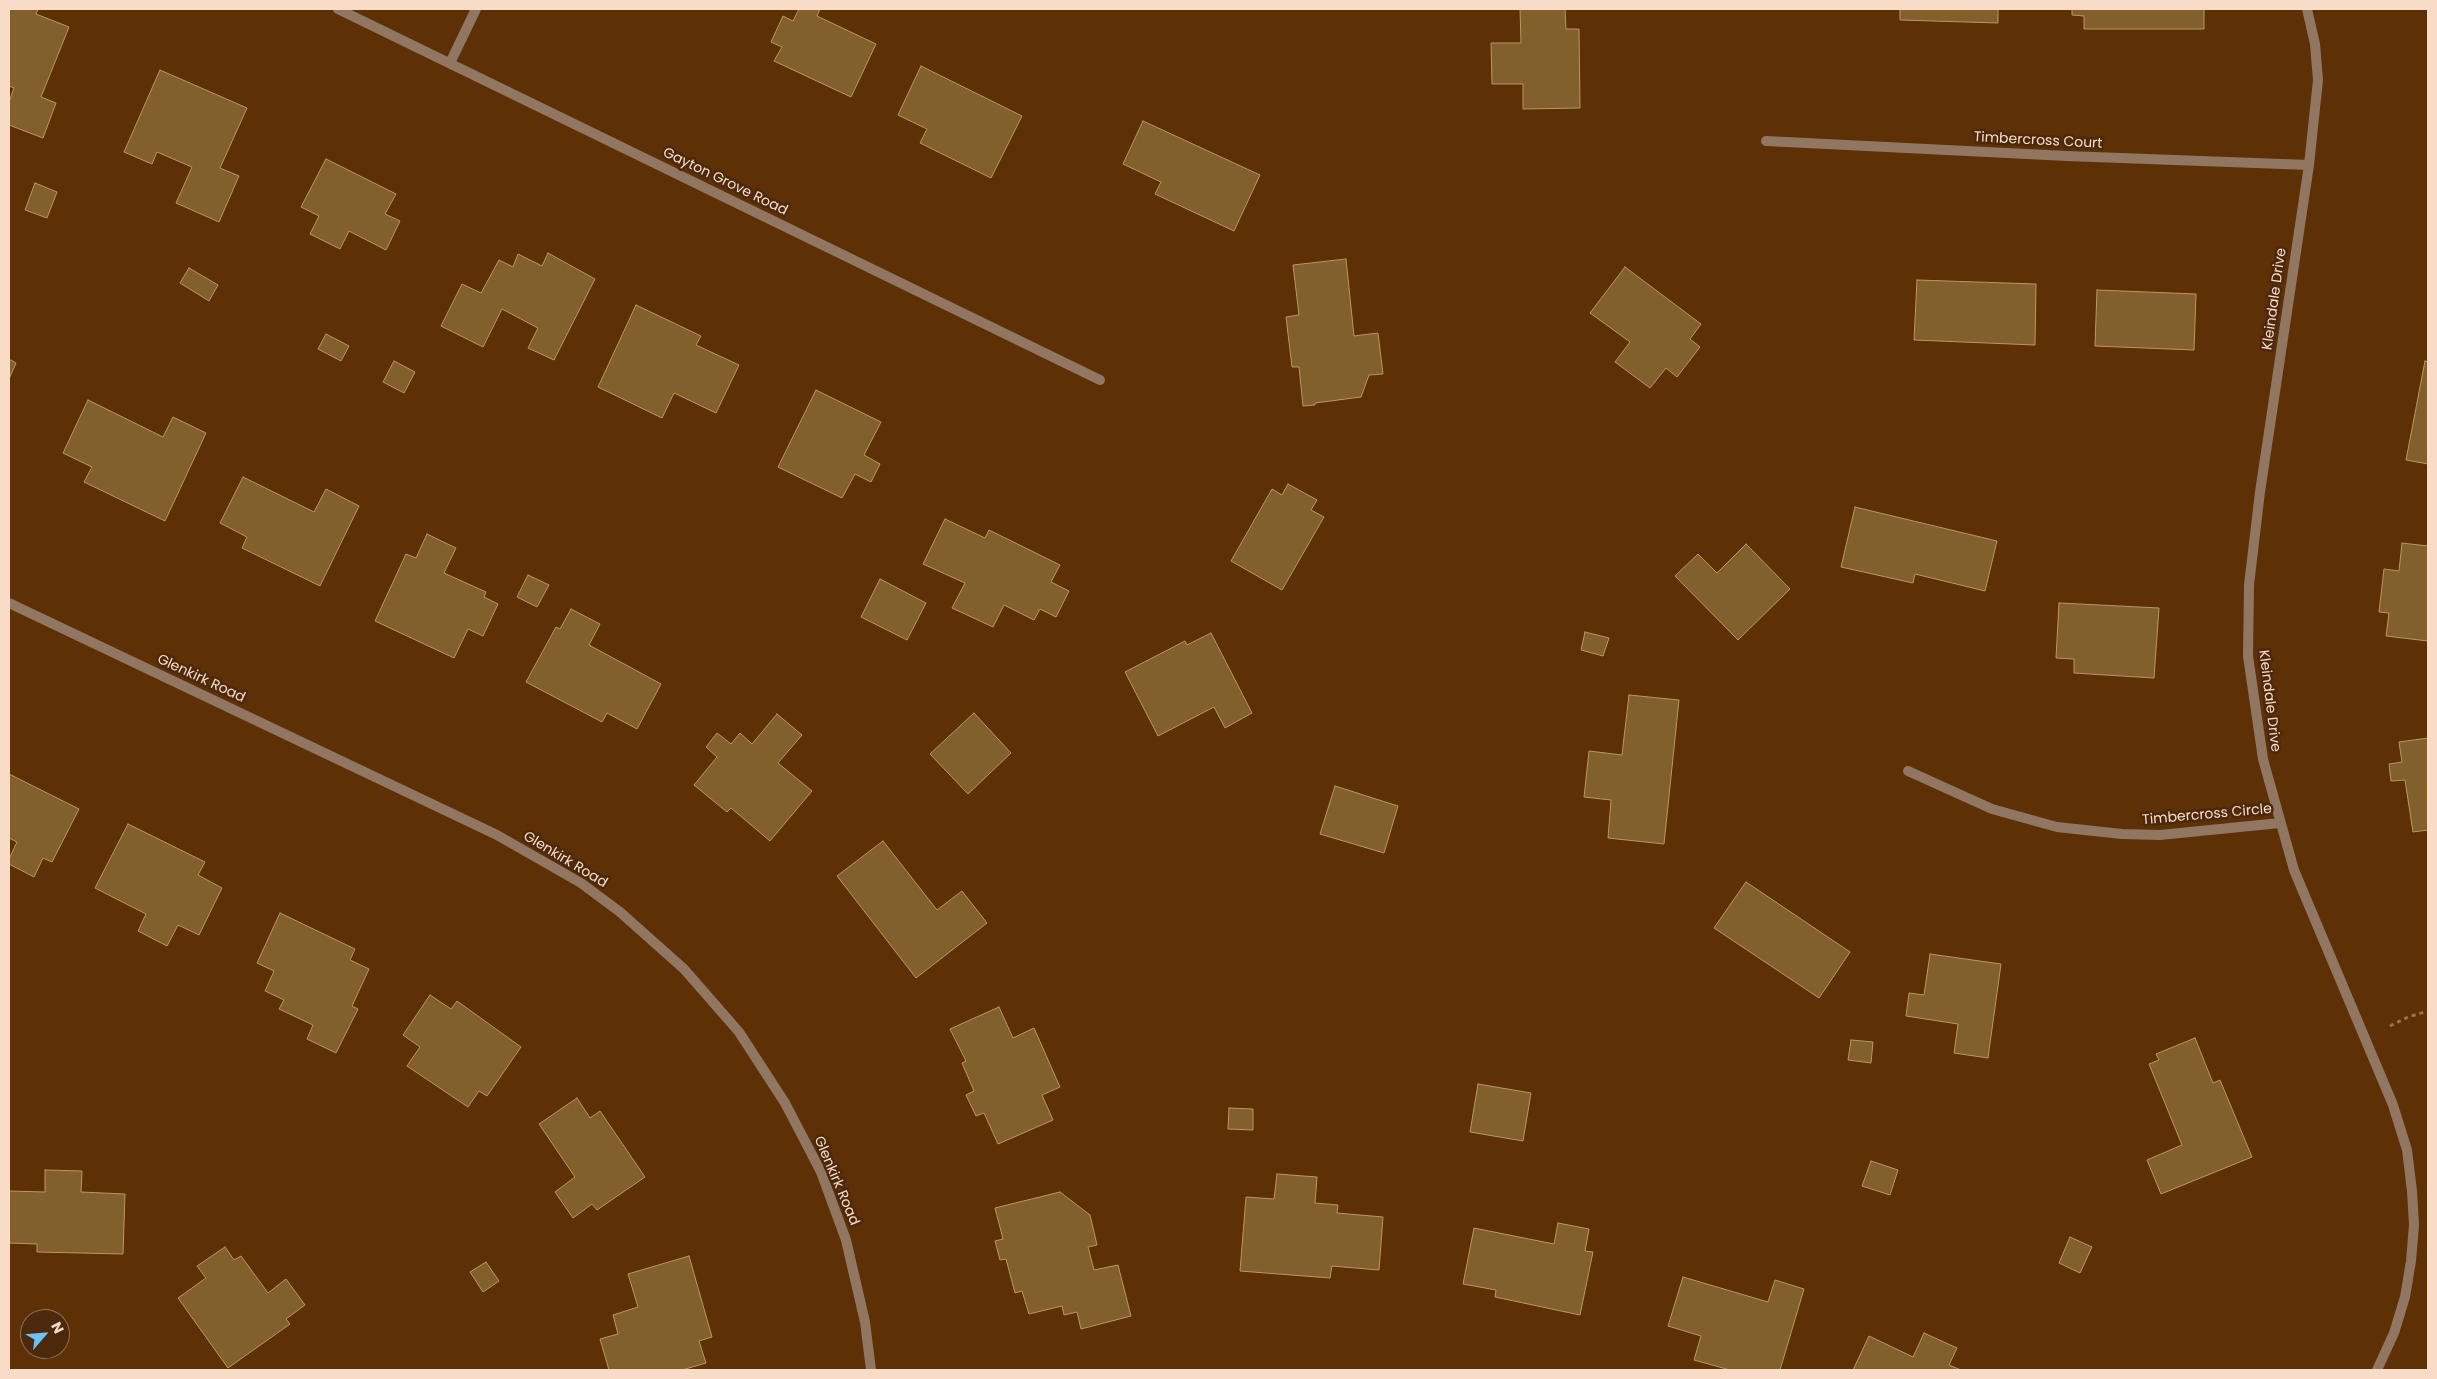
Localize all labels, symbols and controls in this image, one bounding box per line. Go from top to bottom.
street label: Timbercross Court [1973,129,2103,153]
street label: Gayton Grove Road [660,144,790,220]
street label: Kleindale Drive [2260,247,2290,351]
street label: Kleindale Drive [2254,649,2284,753]
street label: Glenkirk Road [154,651,248,707]
street label: Timbercross Circle [2142,801,2272,829]
street label: Glenkirk Road [520,828,610,892]
street label: Glenkirk Road [810,1134,862,1228]
north arrow [20,1309,70,1359]
text: N [46,1318,69,1337]

